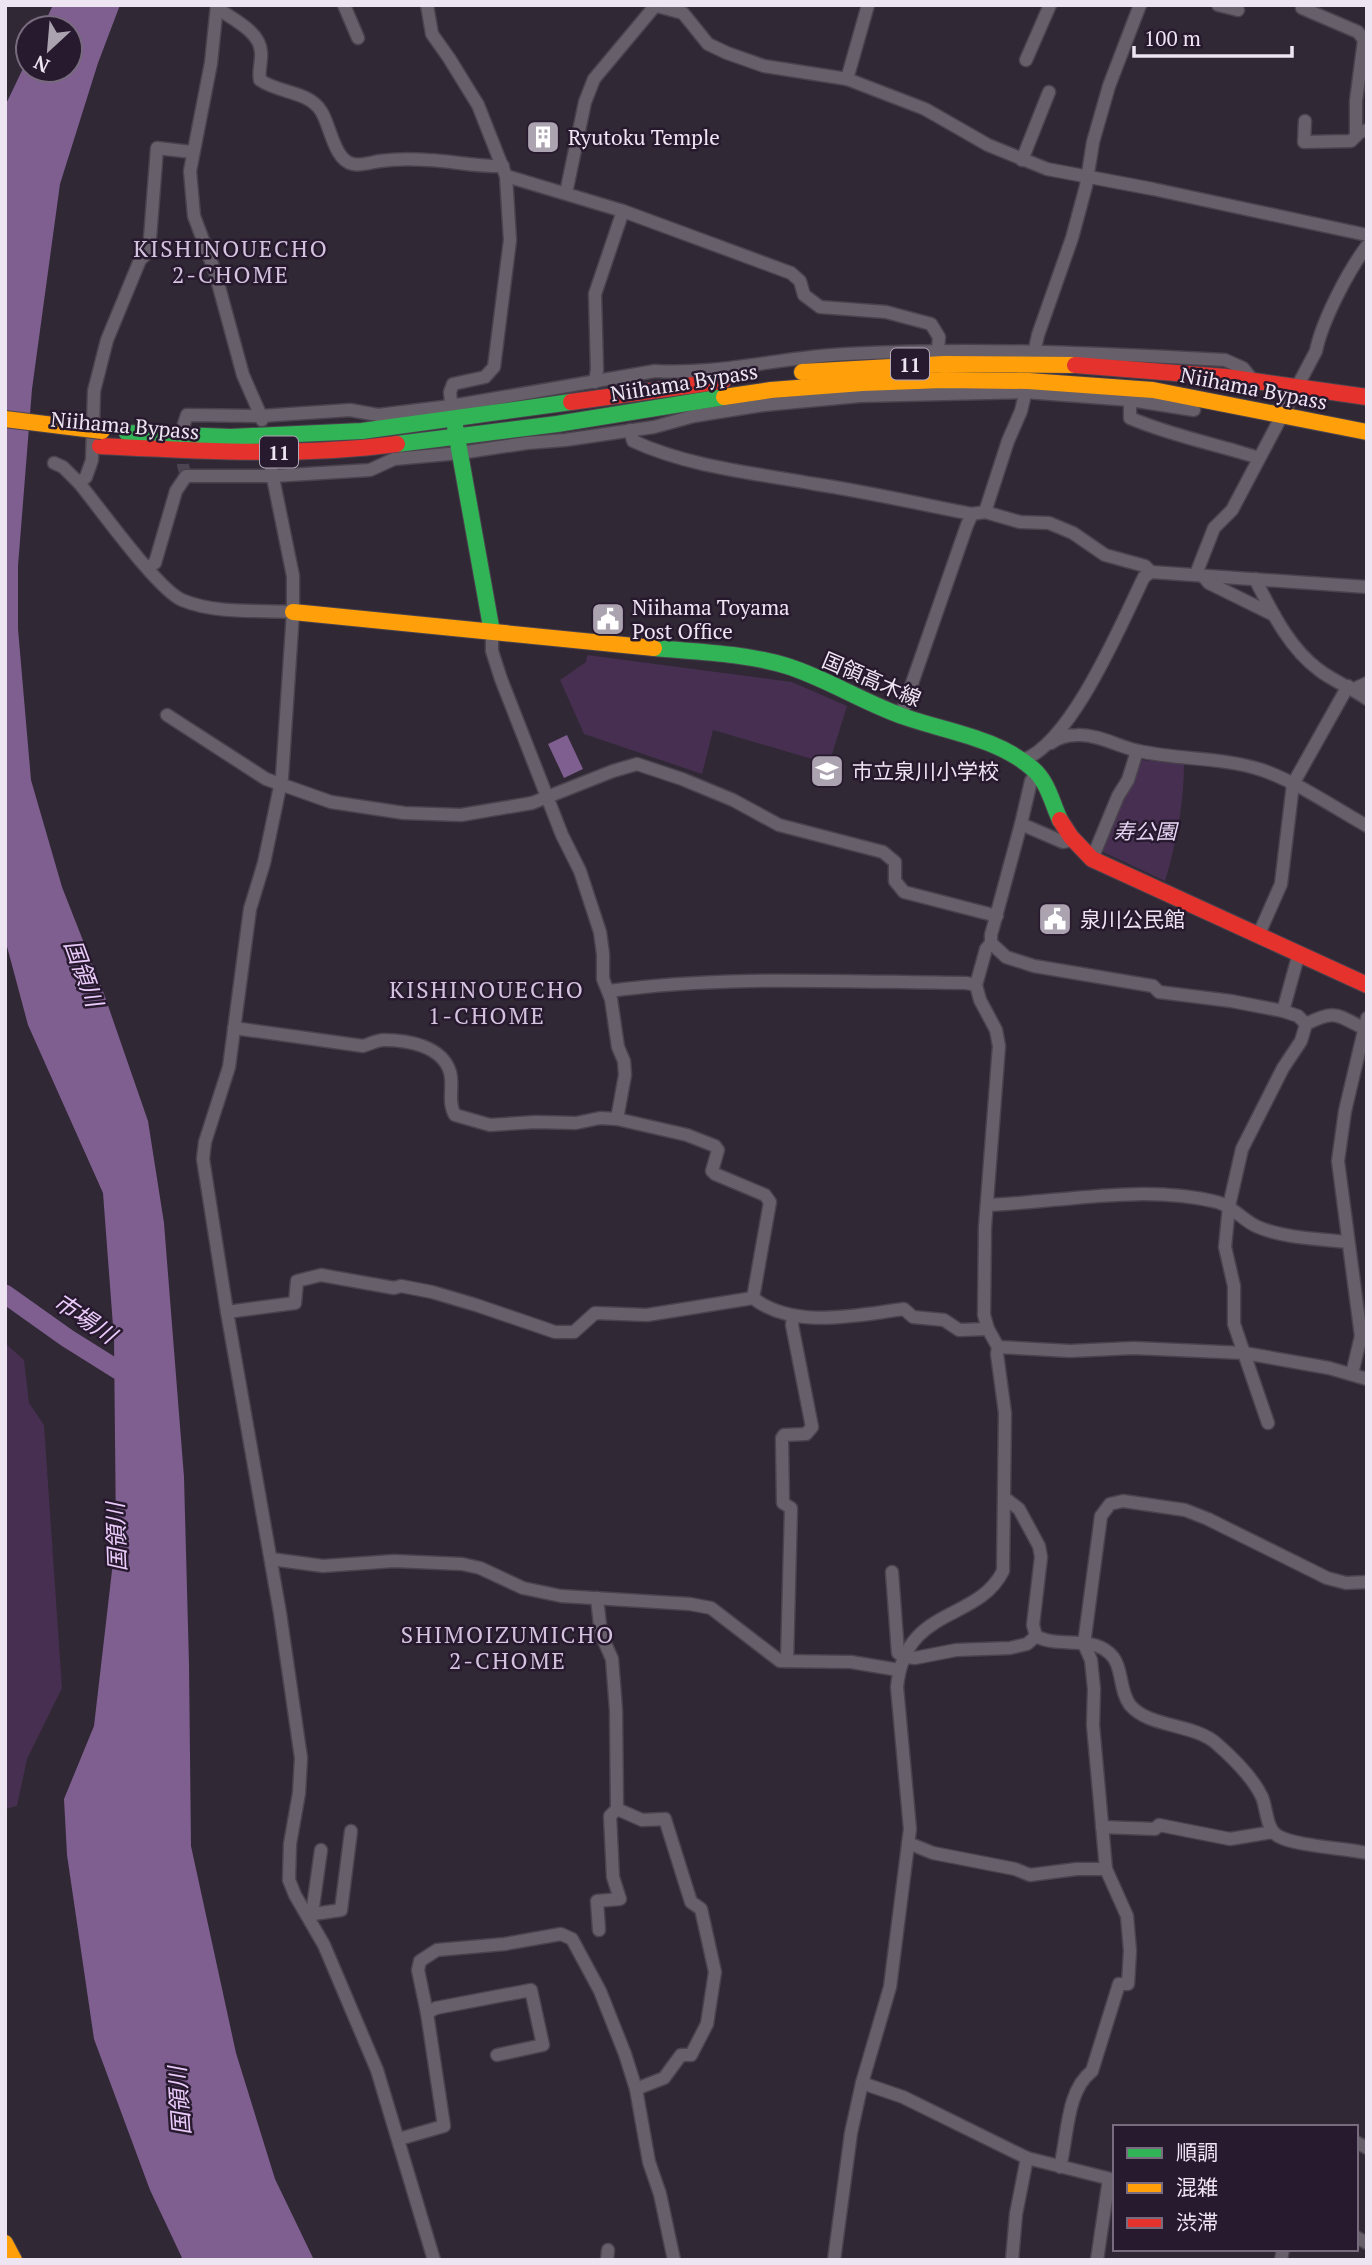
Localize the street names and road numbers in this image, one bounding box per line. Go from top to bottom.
road number: 11 [891,348,929,380]
street label: Niihama Bypass [608,357,760,407]
street label: Niihama Bypass [1178,360,1330,416]
street label: Niihama Bypass [50,405,200,445]
road number: 11 [260,436,298,467]
street label: 国領高木線 [818,646,926,712]

